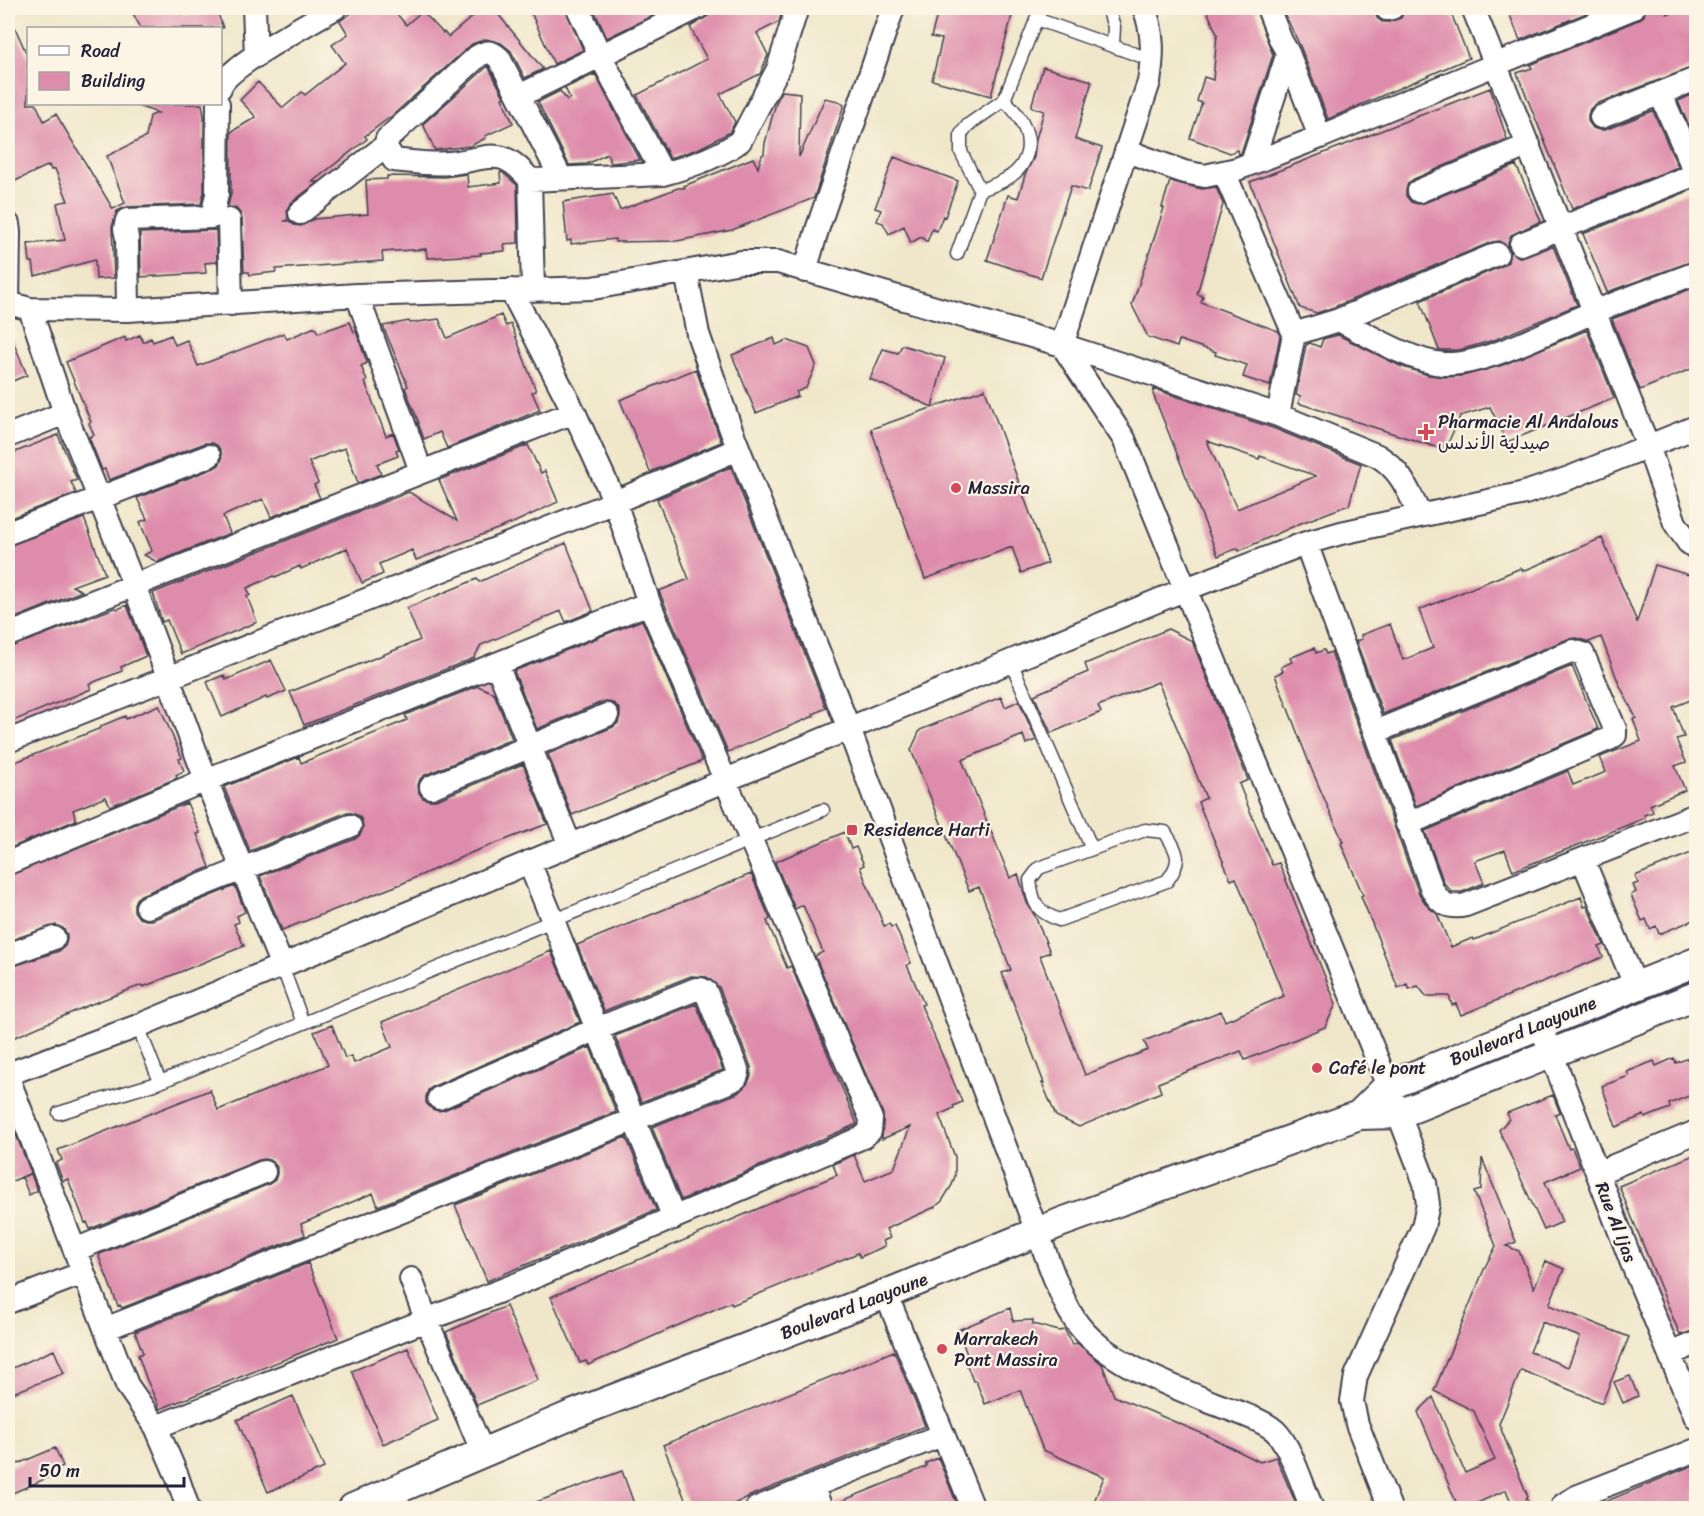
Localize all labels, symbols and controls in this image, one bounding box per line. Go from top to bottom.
legend [27,27,222,105]
text: Road [81,35,121,67]
text: Building [81,65,145,97]
place label: Pharmacie Al Andalous صيدلية الأندلس [1438,406,1619,459]
marker: Pharmacie Al Andalous صيدلية الأندلس [1419,425,1433,439]
place label: Massira [968,472,1030,504]
marker: Massira [949,481,963,495]
place label: Residence Harti [864,814,991,846]
marker: Residence Harti [845,823,859,837]
street label: Boulevard Laayoune [1445,987,1602,1075]
place label: Café le pont [1329,1052,1426,1084]
marker: Café le pont [1310,1061,1324,1075]
street label: Rue Al Ijas [1586,1177,1646,1267]
street label: Boulevard Laayoune [775,1263,933,1349]
place label: Marrakech Pont Massira [954,1323,1058,1376]
marker: Marrakech Pont Massira [935,1342,949,1356]
scale bar [30,1450,184,1488]
text: 50 m [39,1455,80,1487]

